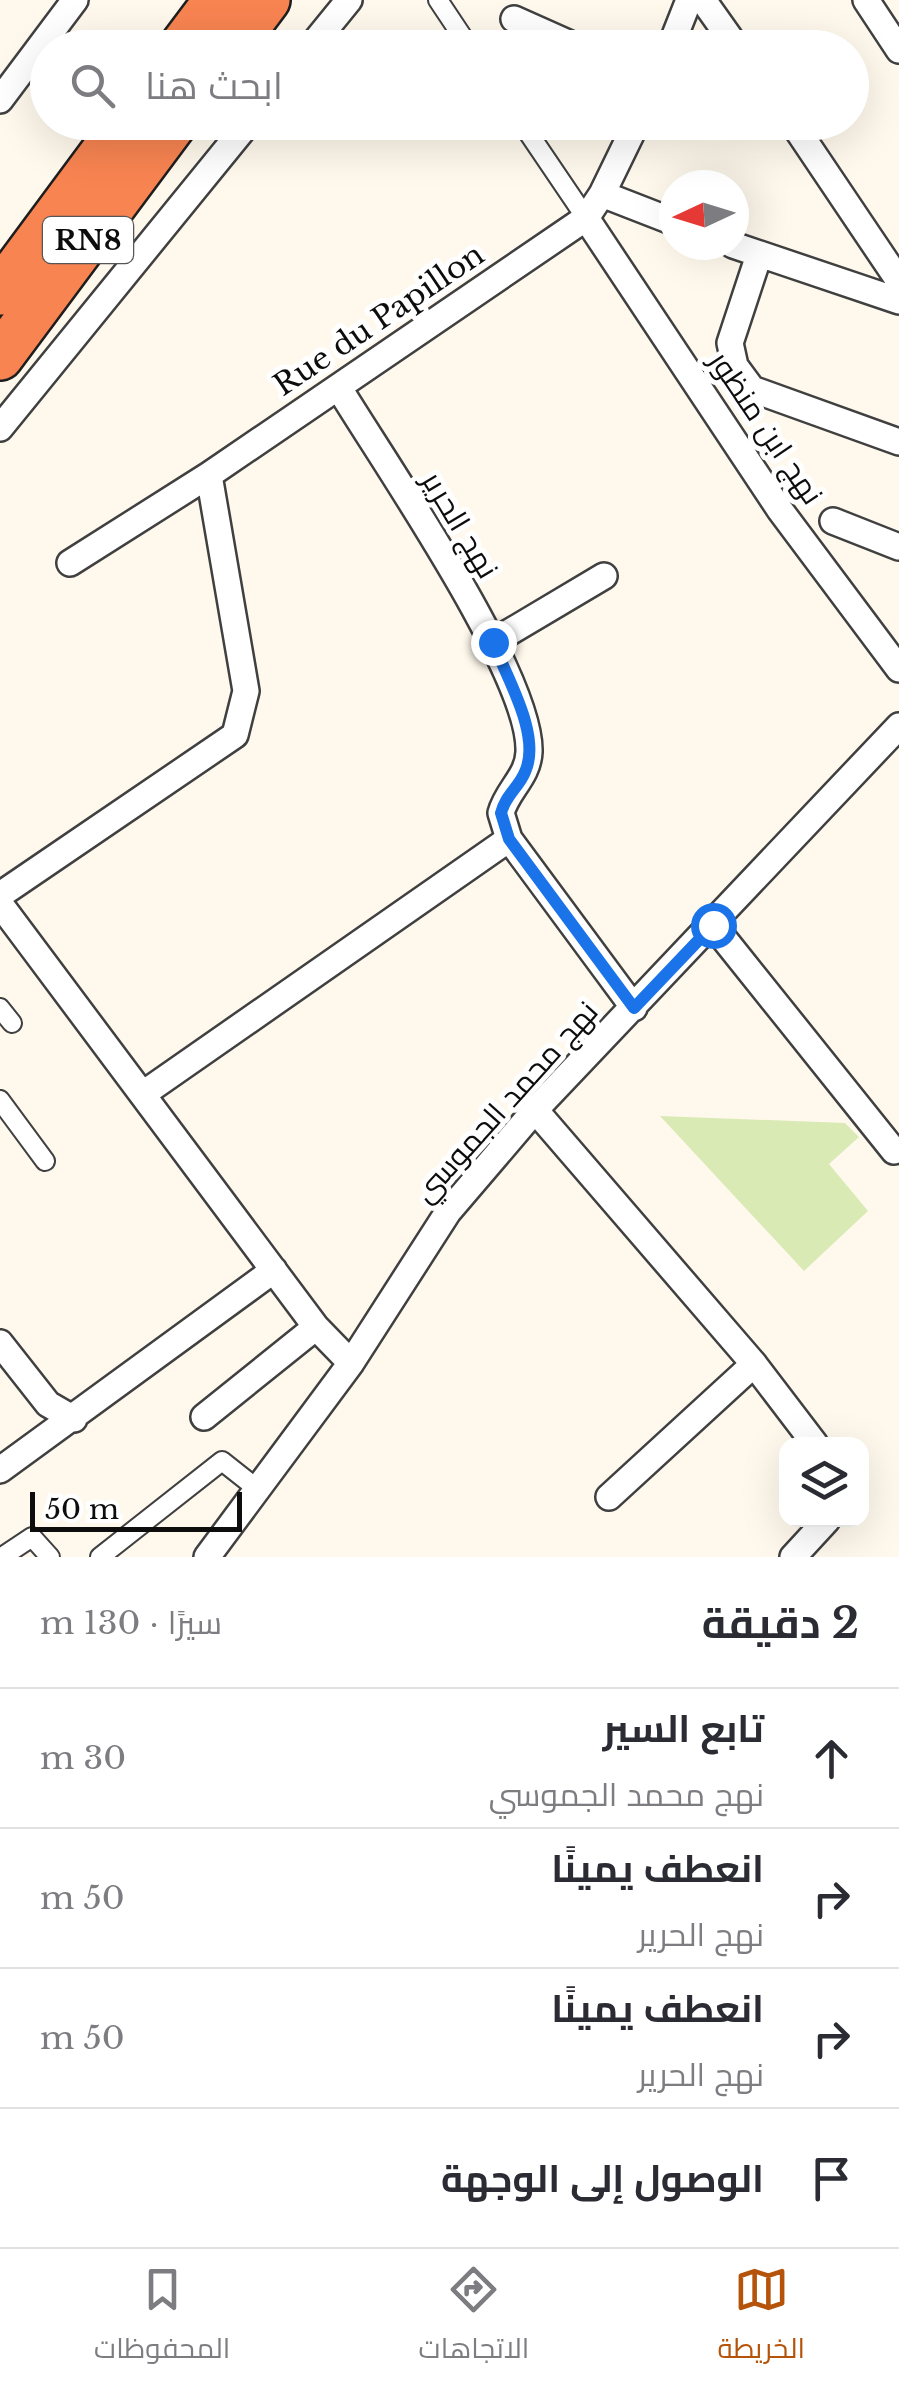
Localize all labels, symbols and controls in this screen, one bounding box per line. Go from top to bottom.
search box [30,30,869,140]
icon: search [65,58,120,113]
text: ابحث هنا [145,62,283,109]
north arrow [659,170,749,260]
road number: RN8 [43,217,133,263]
street label: Rue du Papillon [267,236,491,404]
street label: نهج ابن منظور [699,342,831,512]
street label: نهج الحرير [411,463,507,586]
route end [471,620,517,666]
route start [691,903,737,949]
street label: نهج محمد الجموسي [406,993,609,1213]
map controls [779,1437,869,1527]
button: layers [779,1437,869,1527]
scale bar [30,1487,242,1532]
text: 50 m [45,1492,119,1527]
text: 2 دقيقة [702,1597,859,1649]
text: سيرًا · 130 m [40,1603,222,1643]
text: تابع السير [603,1705,764,1752]
icon: ahead [804,1731,859,1786]
text: 30 m [40,1738,126,1778]
text: نهج محمد الجموسي [489,1775,764,1815]
text: انعطف يمينًا [551,1845,764,1892]
icon: right [804,1871,859,1926]
text: 50 m [40,1878,125,1918]
text: نهج الحرير [638,1915,764,1955]
text: انعطف يمينًا [551,1985,764,2032]
icon: right [804,2011,859,2066]
text: 50 m [40,2018,125,2058]
text: نهج الحرير [638,2055,764,2095]
icon: arrive [804,2151,859,2206]
text: الوصول إلى الوجهة [441,2155,764,2202]
tab: المحفوظات [94,2262,230,2374]
tab: الاتجاهات [419,2262,529,2374]
tab: الخريطة [718,2262,805,2374]

